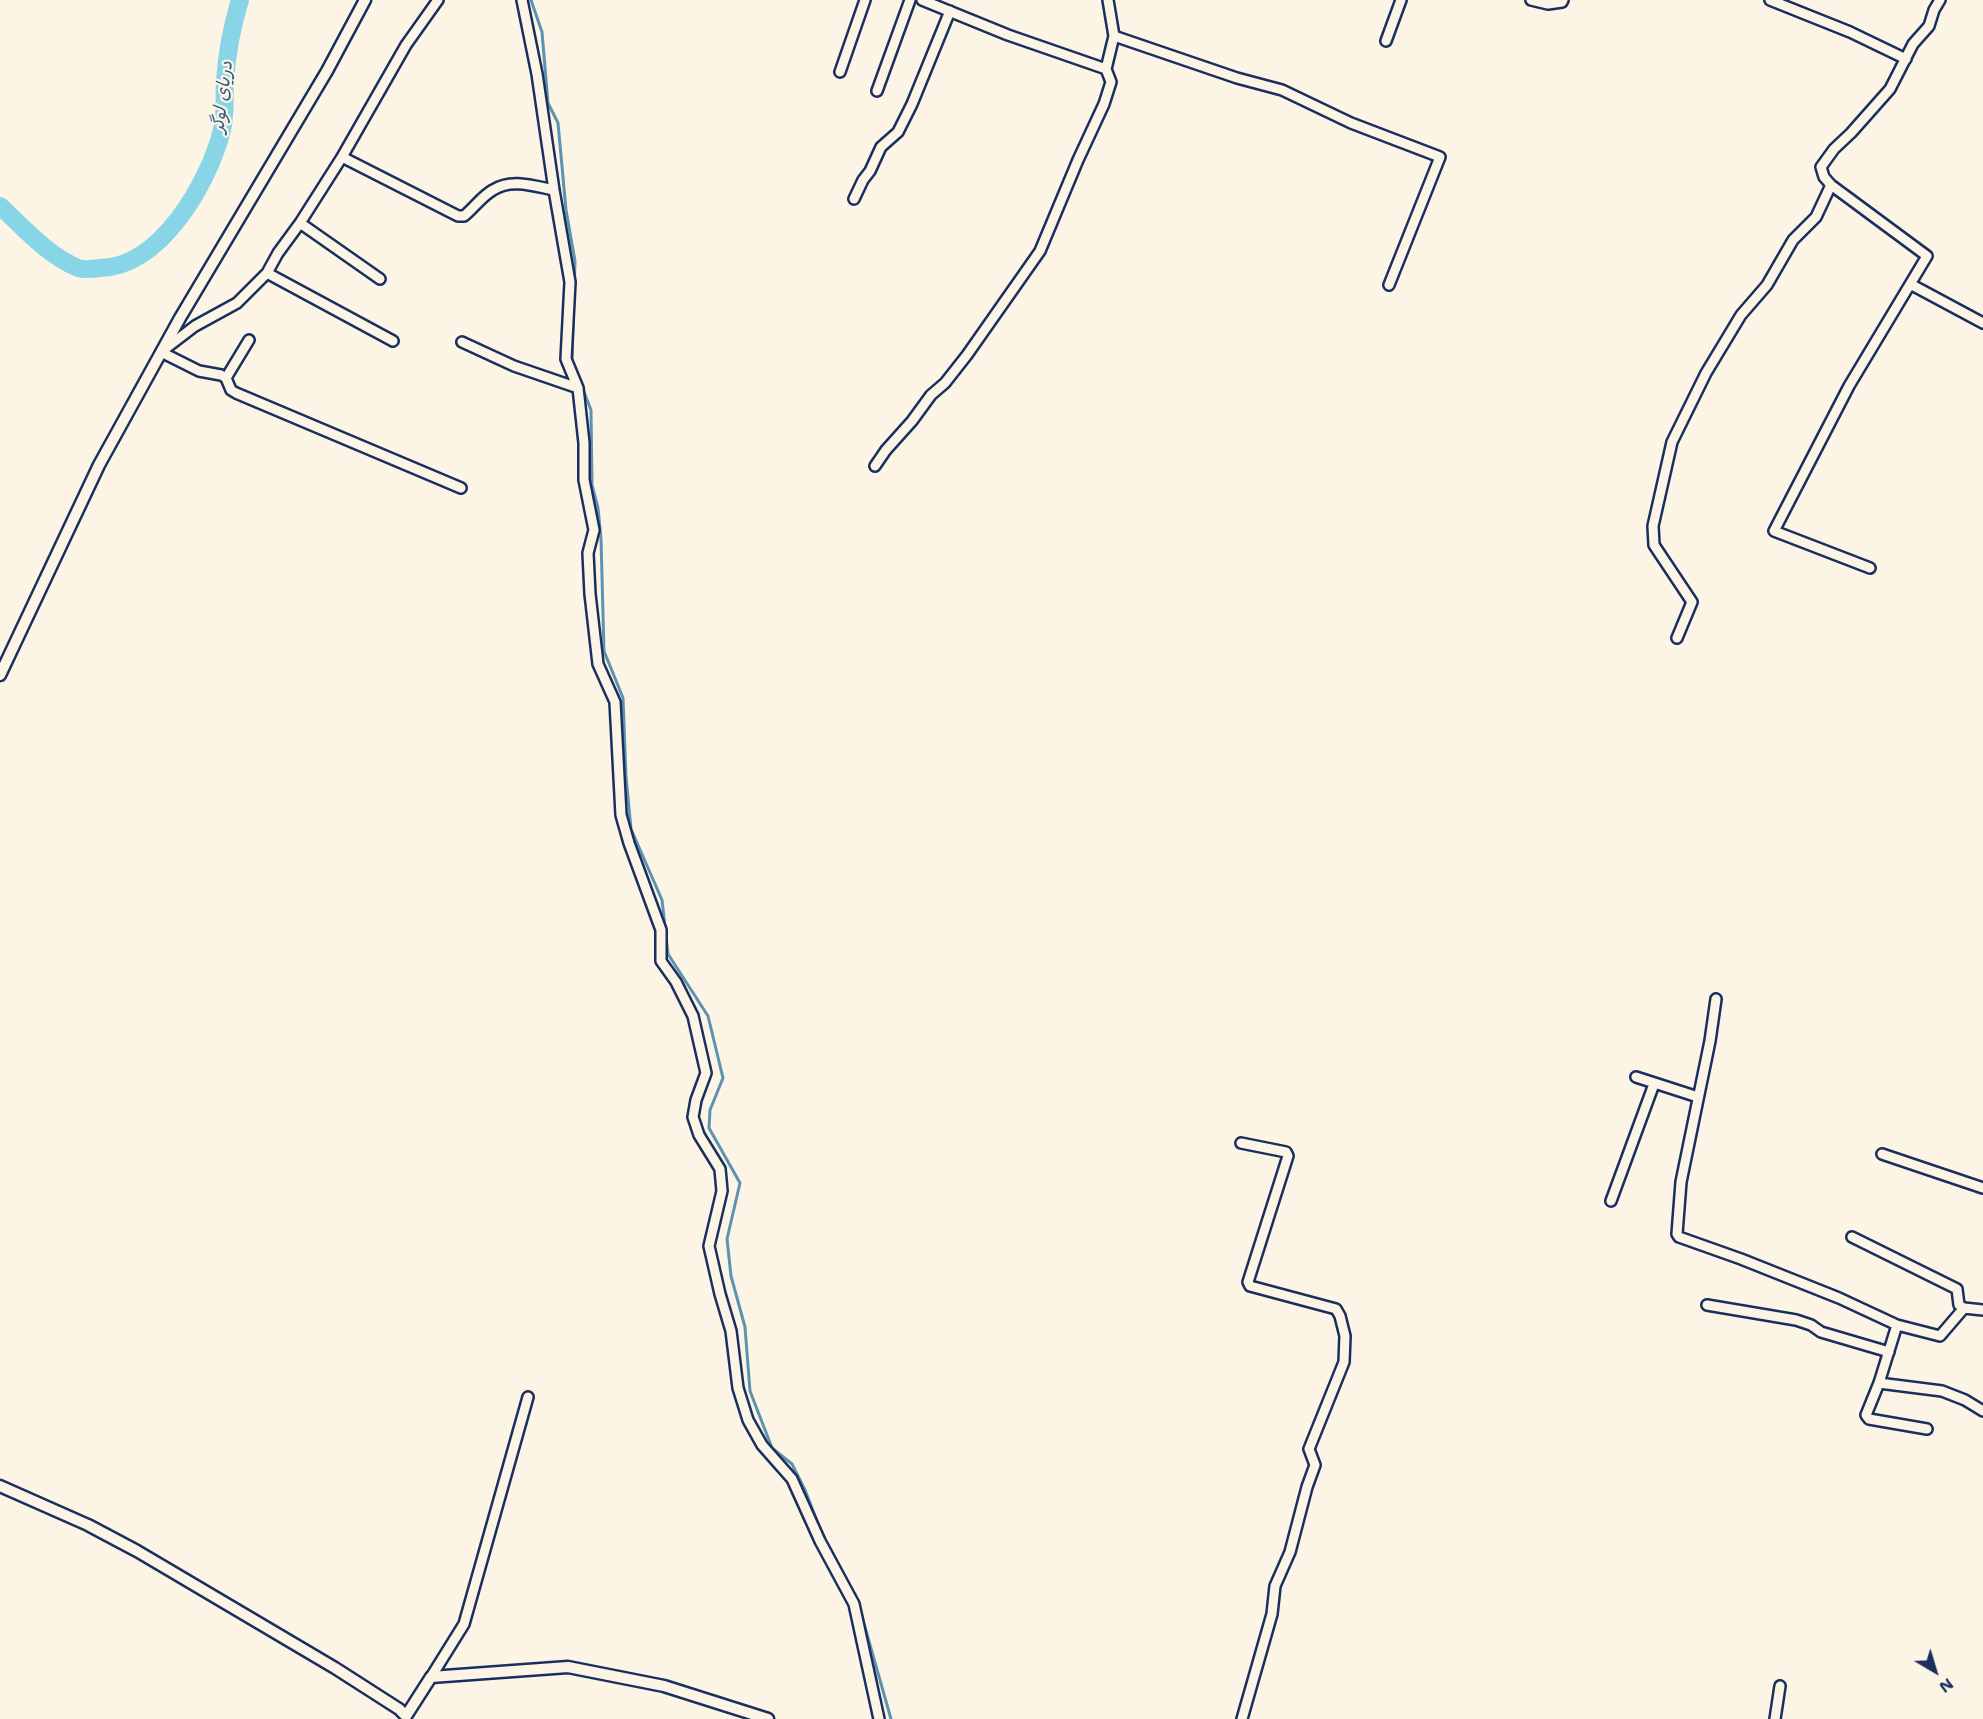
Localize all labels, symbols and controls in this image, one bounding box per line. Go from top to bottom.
water label: دریای لوگر [208,60,238,134]
north arrow [1905,1641,1965,1701]
text: N [1935,1673,1958,1698]

